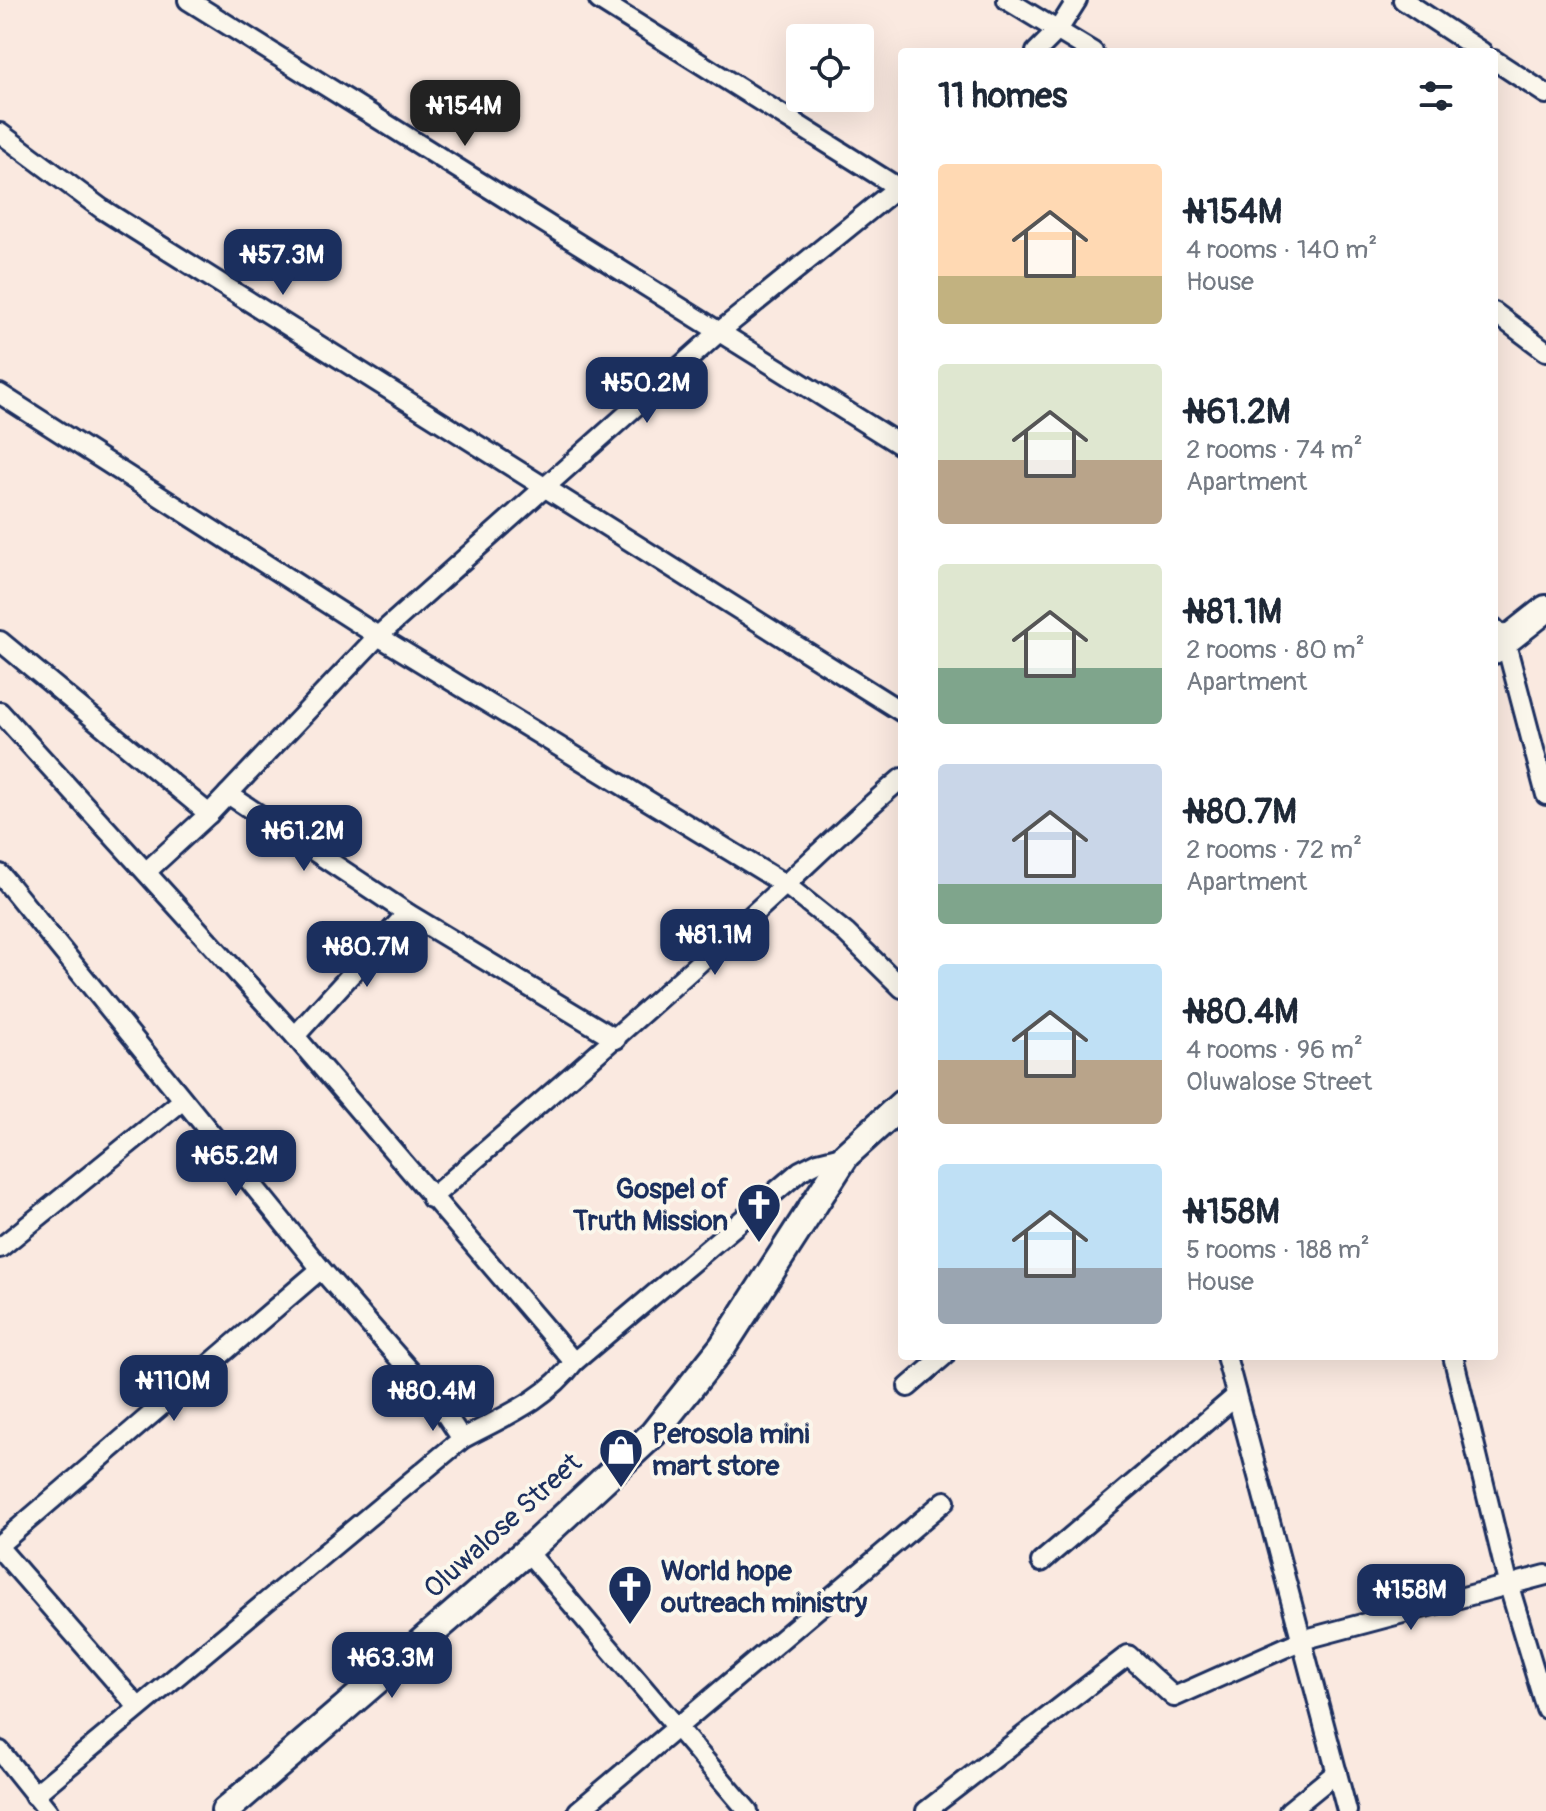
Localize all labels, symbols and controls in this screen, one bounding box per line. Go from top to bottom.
map controls [786,24,874,112]
button: locate [786,24,874,112]
icon: filters [1414,74,1458,118]
text: 11 homes [938,75,1067,118]
pin: ₦154M [409,80,521,148]
text: ₦154M [428,90,502,122]
text: ₦154M [1186,191,1282,234]
icon: home [1002,196,1098,292]
pin: ₦57.3M [218,229,348,297]
text: 4 rooms · 140 m² [1186,234,1377,266]
text: ₦57.3M [242,239,324,271]
text: House [1186,266,1254,298]
pin: ₦50.2M [582,357,712,425]
text: ₦50.2M [604,367,690,399]
text: ₦61.2M [1186,391,1290,434]
icon: home [1002,396,1098,492]
text: 2 rooms · 74 m² [1186,434,1363,466]
text: Apartment [1186,466,1307,498]
text: ₦81.1M [1186,591,1282,634]
icon: home [1002,596,1098,692]
text: 2 rooms · 80 m² [1186,634,1365,666]
text: Apartment [1186,666,1307,698]
text: ₦80.7M [1186,791,1297,834]
icon: home [1002,796,1098,892]
pin: ₦61.2M [239,805,369,873]
text: ₦61.2M [264,815,344,847]
text: 2 rooms · 72 m² [1186,834,1362,866]
text: Apartment [1186,866,1307,898]
pin: ₦81.1M [650,909,780,977]
text: ₦81.1M [678,919,752,951]
pin: ₦80.7M [302,921,432,989]
text: ₦80.7M [325,931,409,963]
text: ₦80.4M [1186,991,1298,1034]
icon: home [1002,996,1098,1092]
text: 4 rooms · 96 m² [1186,1034,1363,1066]
text: Oluwalose Street [1186,1066,1372,1098]
pin: ₦65.2M [171,1130,301,1198]
text: ₦65.2M [194,1140,278,1172]
place label: Gospel of Truth Mission [572,1172,729,1239]
church icon: Gospel of Truth Mission [735,1181,783,1244]
text: ₦158M [1186,1191,1280,1234]
icon: home [1002,1196,1098,1292]
text: 5 rooms · 188 m² [1186,1234,1370,1266]
text: House [1186,1266,1254,1298]
pin: ₦110M [118,1355,230,1423]
text: ₦110M [138,1365,210,1397]
pin: ₦80.4M [368,1365,498,1433]
text: ₦80.4M [390,1375,476,1407]
place label: Perosola mini mart store [652,1417,809,1484]
shop icon: Perosola mini mart store [597,1426,645,1489]
street label: Oluwalose Street [417,1445,590,1606]
place label: World hope outreach ministry [660,1554,867,1621]
church icon: World hope outreach ministry [606,1563,654,1626]
pin: ₦158M [1355,1564,1467,1632]
text: ₦158M [1375,1574,1447,1606]
pin: ₦63.3M [327,1632,457,1700]
text: ₦63.3M [350,1642,434,1674]

